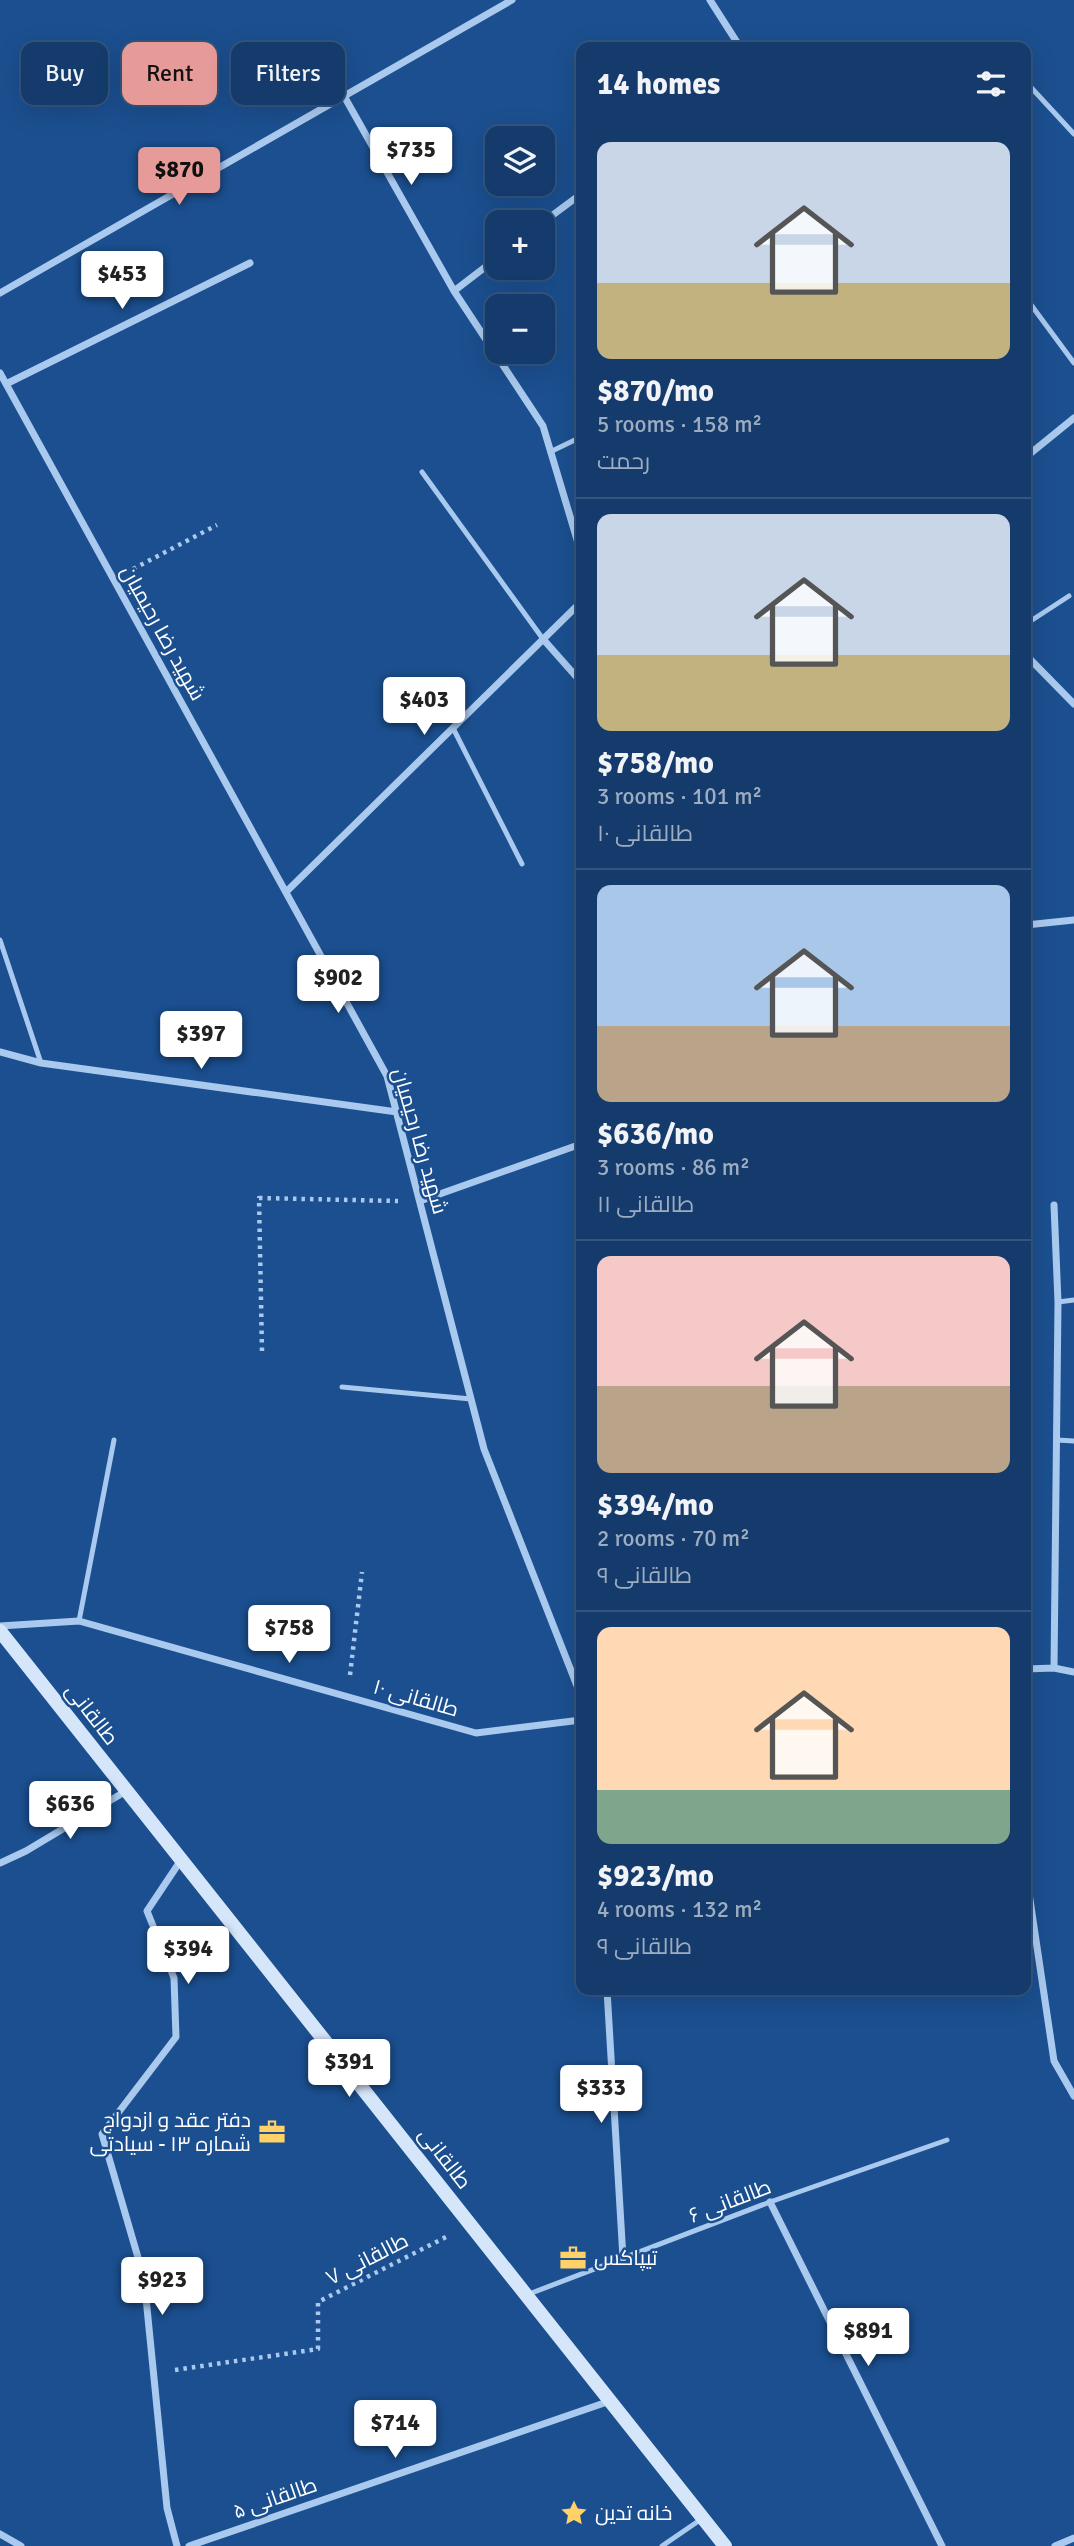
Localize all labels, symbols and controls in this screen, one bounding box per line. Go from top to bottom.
chip: Buy [21,42,108,105]
chip: Rent [122,42,217,105]
chip: Filters [231,42,345,105]
icon: filters [972,65,1010,103]
text: 14 homes [597,66,720,103]
map controls [485,126,555,364]
button: layers [485,126,555,196]
pin: $735 [370,128,452,187]
text: $735 [386,135,436,164]
pin: $870 [138,148,220,207]
text: $870 [154,155,204,184]
icon: home [741,187,867,313]
button: + [485,210,555,280]
pin: $453 [81,252,163,311]
text: $453 [97,259,147,288]
button: − [485,294,555,364]
text: $870/mo [597,373,714,410]
text: 5 rooms · 158 m² [597,410,762,439]
text: رحمت [597,447,650,476]
icon: home [741,559,867,685]
street label: شهید رضا رحیمیان [115,561,211,705]
pin: $403 [383,678,465,737]
text: $403 [399,685,449,714]
text: $758/mo [597,745,714,782]
text: 3 rooms · 101 m² [597,782,762,811]
text: طالقانی ۱۰ [597,819,693,848]
icon: home [741,930,867,1056]
pin: $902 [297,956,379,1015]
text: $902 [313,963,363,992]
pin: $397 [160,1012,242,1071]
text: $397 [176,1019,226,1048]
street label: شهید رضا رحیمیان [387,1065,453,1217]
text: $636/mo [597,1116,714,1153]
text: 3 rooms · 86 m² [597,1153,750,1182]
text: طالقانی ۱۱ [597,1190,694,1219]
icon: home [741,1301,867,1427]
text: $394/mo [597,1487,714,1524]
text: 2 rooms · 70 m² [597,1524,750,1553]
text: طالقانی ۹ [597,1561,692,1590]
pin: $758 [248,1606,330,1665]
text: $758 [264,1613,314,1642]
icon: home [741,1672,867,1798]
street label: طالقانی ۱۰ [370,1673,462,1723]
street label: طالقانی [60,1678,124,1750]
pin: $636 [29,1782,111,1841]
text: $636 [45,1789,95,1818]
text: $923/mo [597,1858,714,1895]
text: 4 rooms · 132 m² [597,1895,762,1924]
pin: $394 [147,1926,229,1986]
text: طالقانی ۹ [597,1932,692,1961]
text: $394 [163,1934,213,1963]
pin: $391 [308,2039,390,2099]
text: $391 [324,2047,374,2076]
pin: $333 [560,2066,642,2125]
text: $333 [576,2073,626,2102]
place label: دفتر عقد و ازدواج شماره ۱۳ - سیادتی [90,2107,251,2157]
office icon: دفتر عقد و ازدواج شماره ۱۳ - سیادتی [257,2117,287,2147]
street label: طالقانی [413,2122,477,2194]
street label: طالقانی ۶ [685,2173,775,2229]
street label: طالقانی ۷ [321,2227,413,2291]
office icon: تیپاکس [558,2243,588,2273]
place label: تیپاکس [594,2245,658,2271]
pin: $923 [121,2258,203,2317]
text: $923 [137,2265,187,2294]
pin: $891 [827,2308,909,2368]
text: $891 [843,2316,893,2345]
pin: $714 [354,2400,436,2460]
text: $714 [370,2408,420,2437]
street label: طالقانی ۵ [229,2471,321,2525]
place icon: خانه تدین [559,2498,589,2528]
place label: خانه تدین [595,2500,672,2526]

